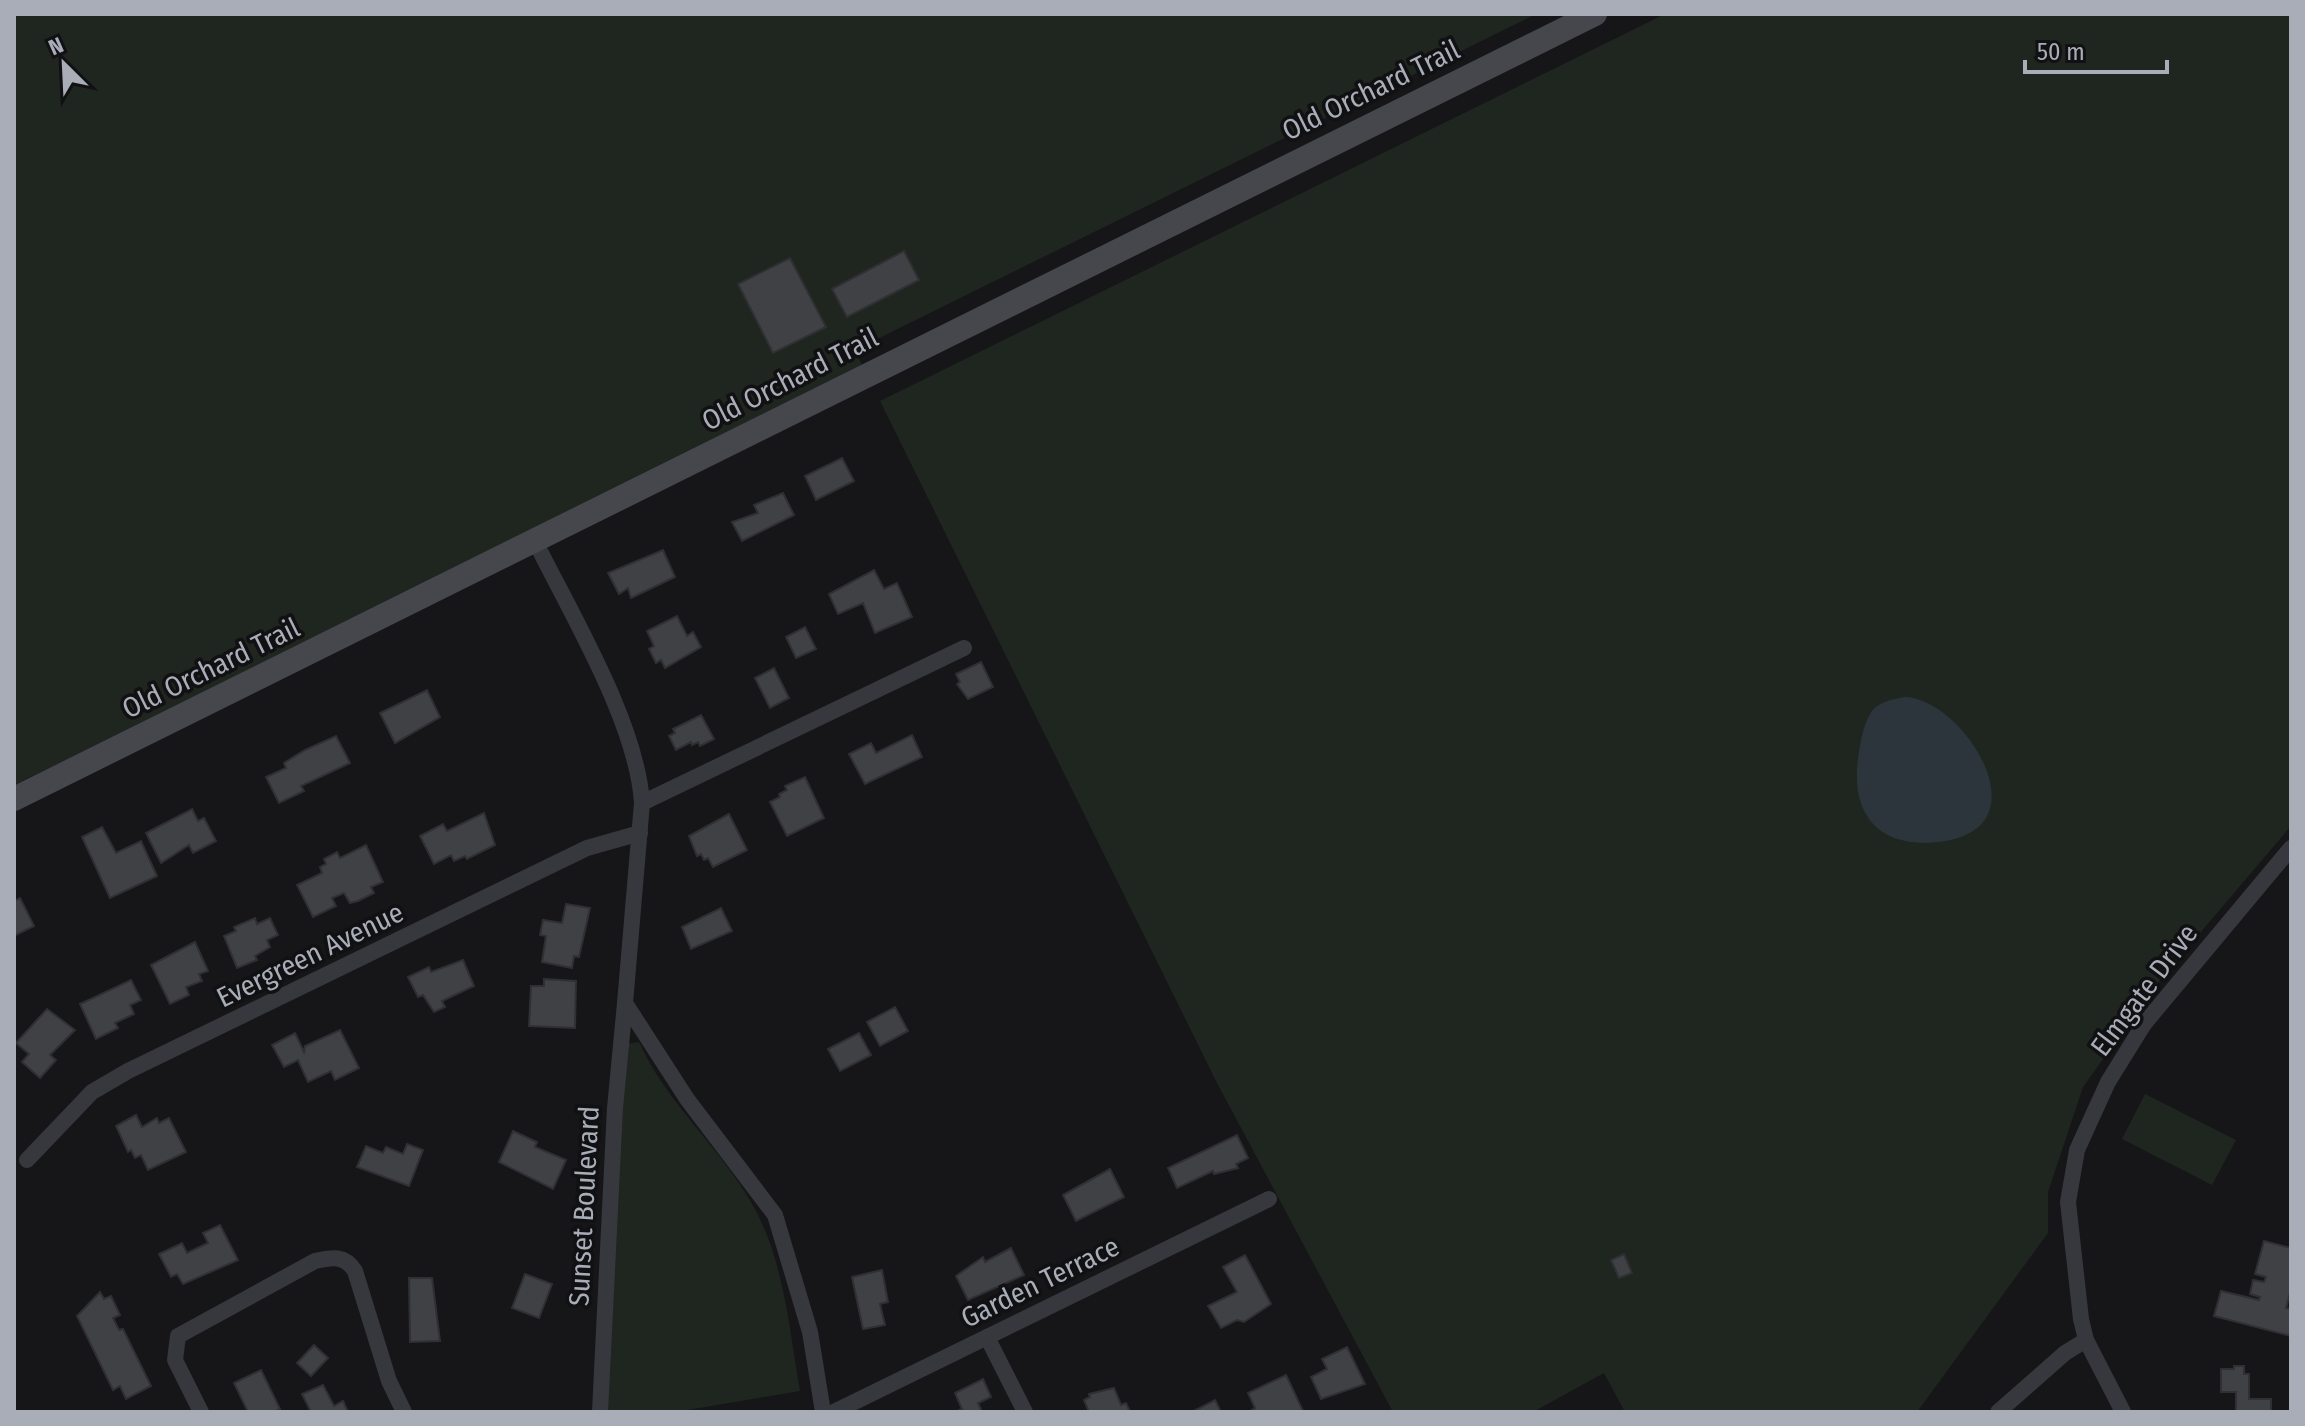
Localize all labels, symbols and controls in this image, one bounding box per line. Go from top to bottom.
north arrow [24,24,104,104]
scale bar [2025,24,2167,74]
text: N [45,31,68,61]
street label: Old Orchard Trail [1277,33,1465,147]
text: 50 m [2037,38,2085,66]
street label: Old Orchard Trail [696,320,884,438]
street label: Old Orchard Trail [117,611,305,725]
street label: Evergreen Avenue [211,896,409,1014]
street label: Elmgate Drive [2084,918,2204,1062]
street label: Sunset Boulevard [562,1105,606,1307]
street label: Garden Terrace [956,1229,1124,1335]

